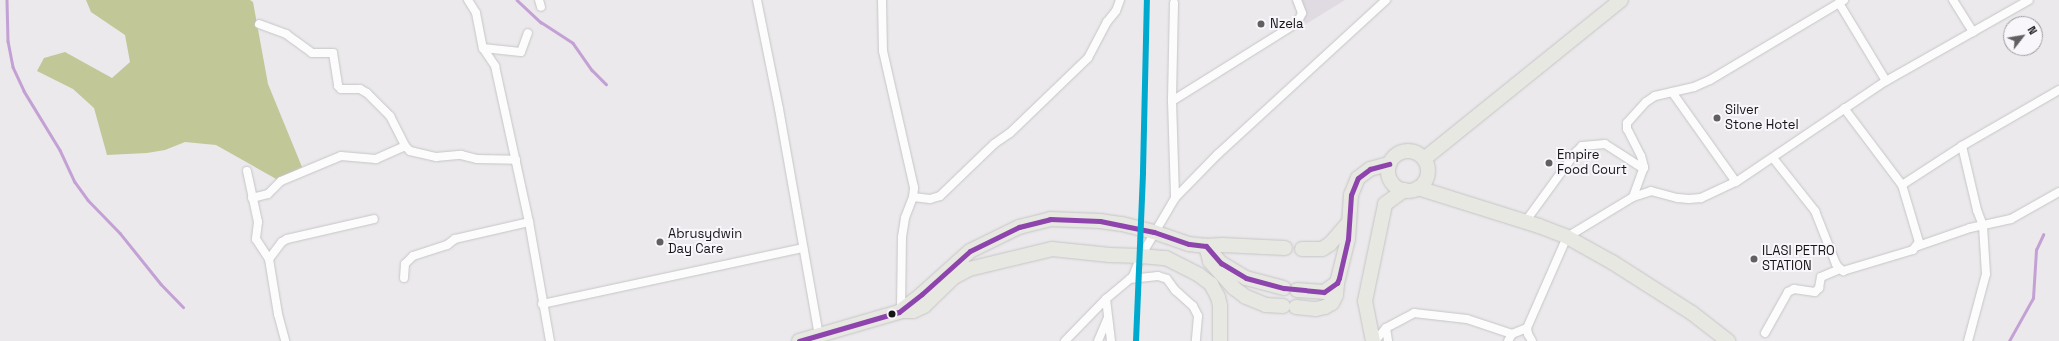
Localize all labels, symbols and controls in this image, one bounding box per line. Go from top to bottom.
place label: Nzela [1270,16,1304,32]
north arrow [2003,16,2043,56]
marker: Nzela [1255,18,1267,30]
text: N [2025,24,2040,37]
place label: Silver Stone Hotel [1725,103,1799,134]
marker: Silver Stone Hotel [1712,113,1722,123]
place label: Empire Food Court [1557,148,1627,179]
marker: Empire Food Court [1544,158,1554,168]
place label: Abrusydwin Day Care [668,227,742,258]
marker: Abrusydwin Day Care [655,237,665,247]
place label: ILASI PETRO STATION [1762,244,1835,275]
marker: ILASI PETRO STATION [1749,254,1759,264]
unlabelled marker [887,309,897,319]

